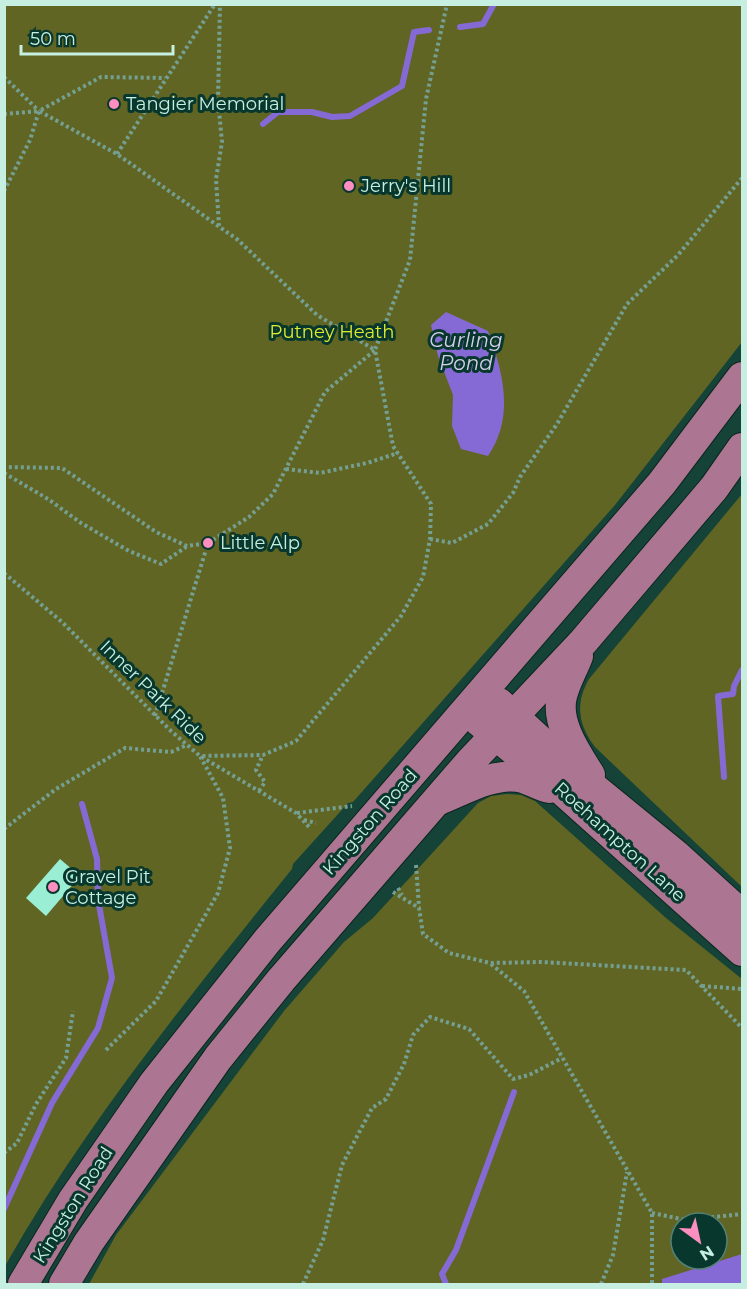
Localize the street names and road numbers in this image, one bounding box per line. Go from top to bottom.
street label: Inner Park Ride [95,636,211,748]
street label: Kingston Road [318,765,422,879]
street label: Roehampton Lane [550,777,690,907]
street label: Kingston Road [28,1143,118,1267]

